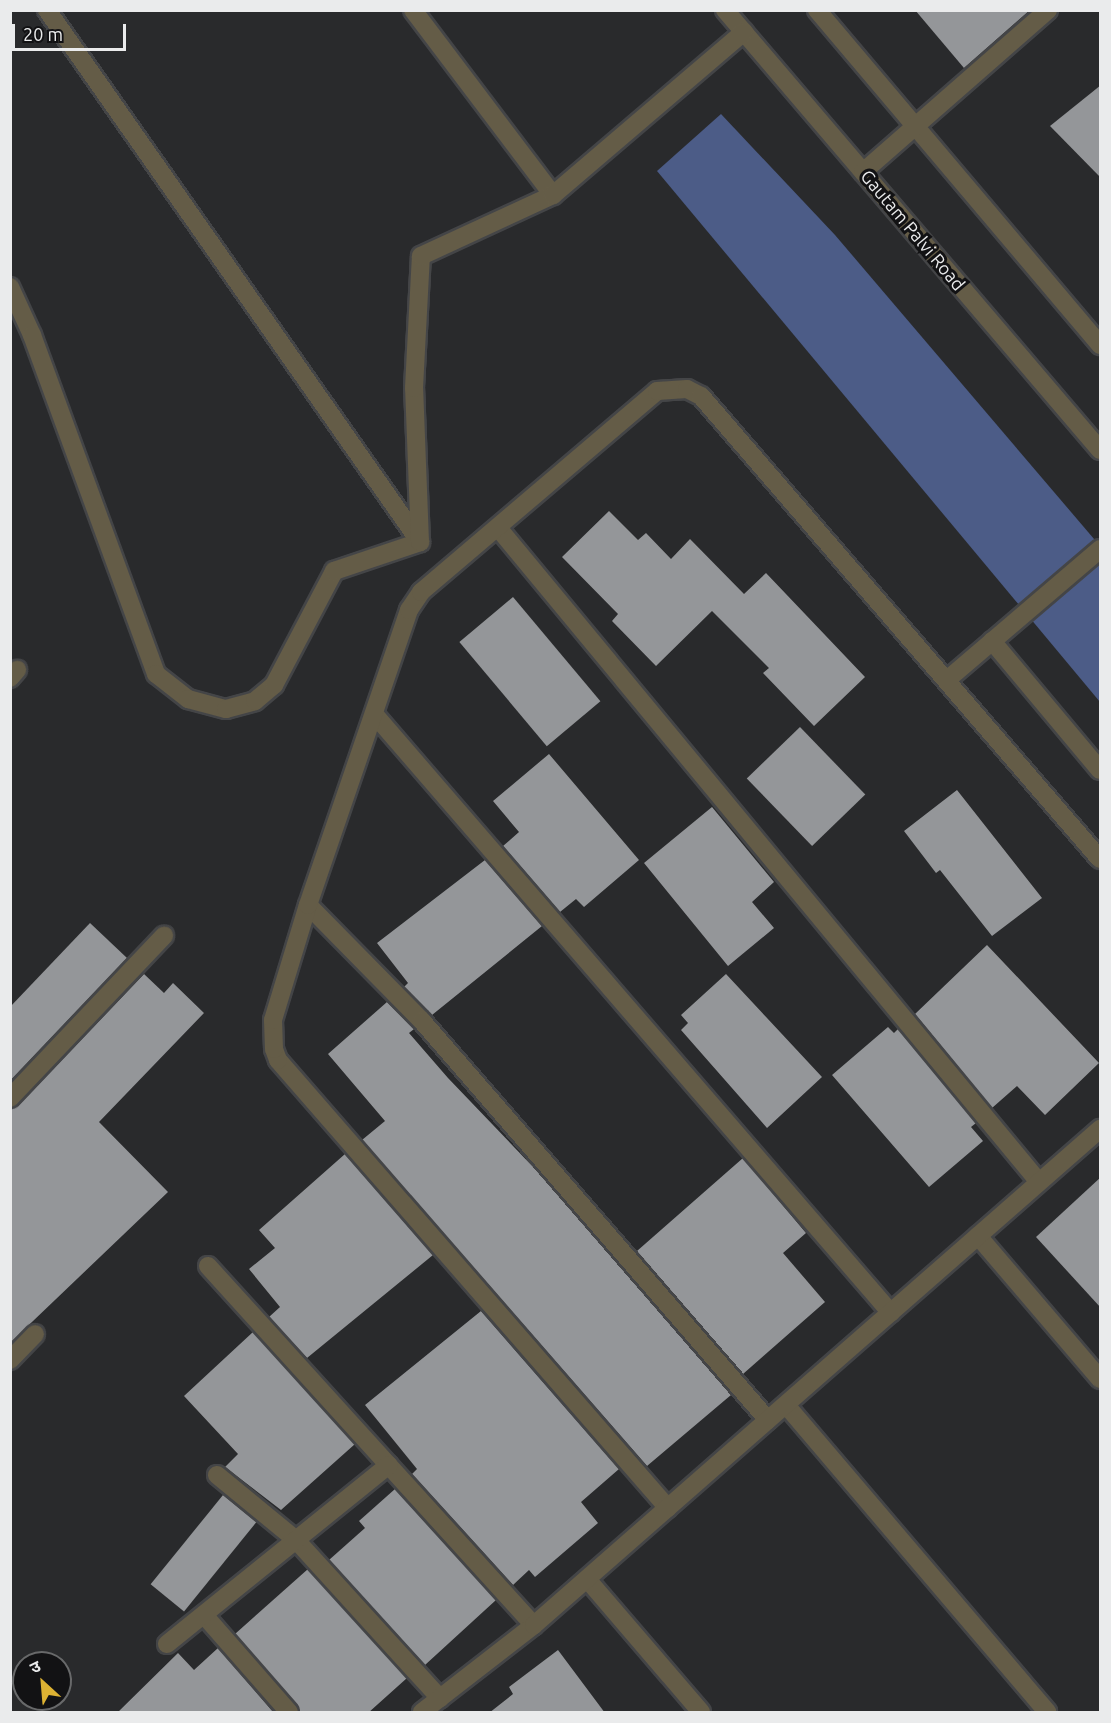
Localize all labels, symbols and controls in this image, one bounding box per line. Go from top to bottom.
scale bar [15,12,129,50]
text: 20 m [23,24,63,44]
street label: Gautam Palvi Road [856,165,970,295]
north arrow [12,1651,72,1711]
text: उ [27,1656,43,1677]

